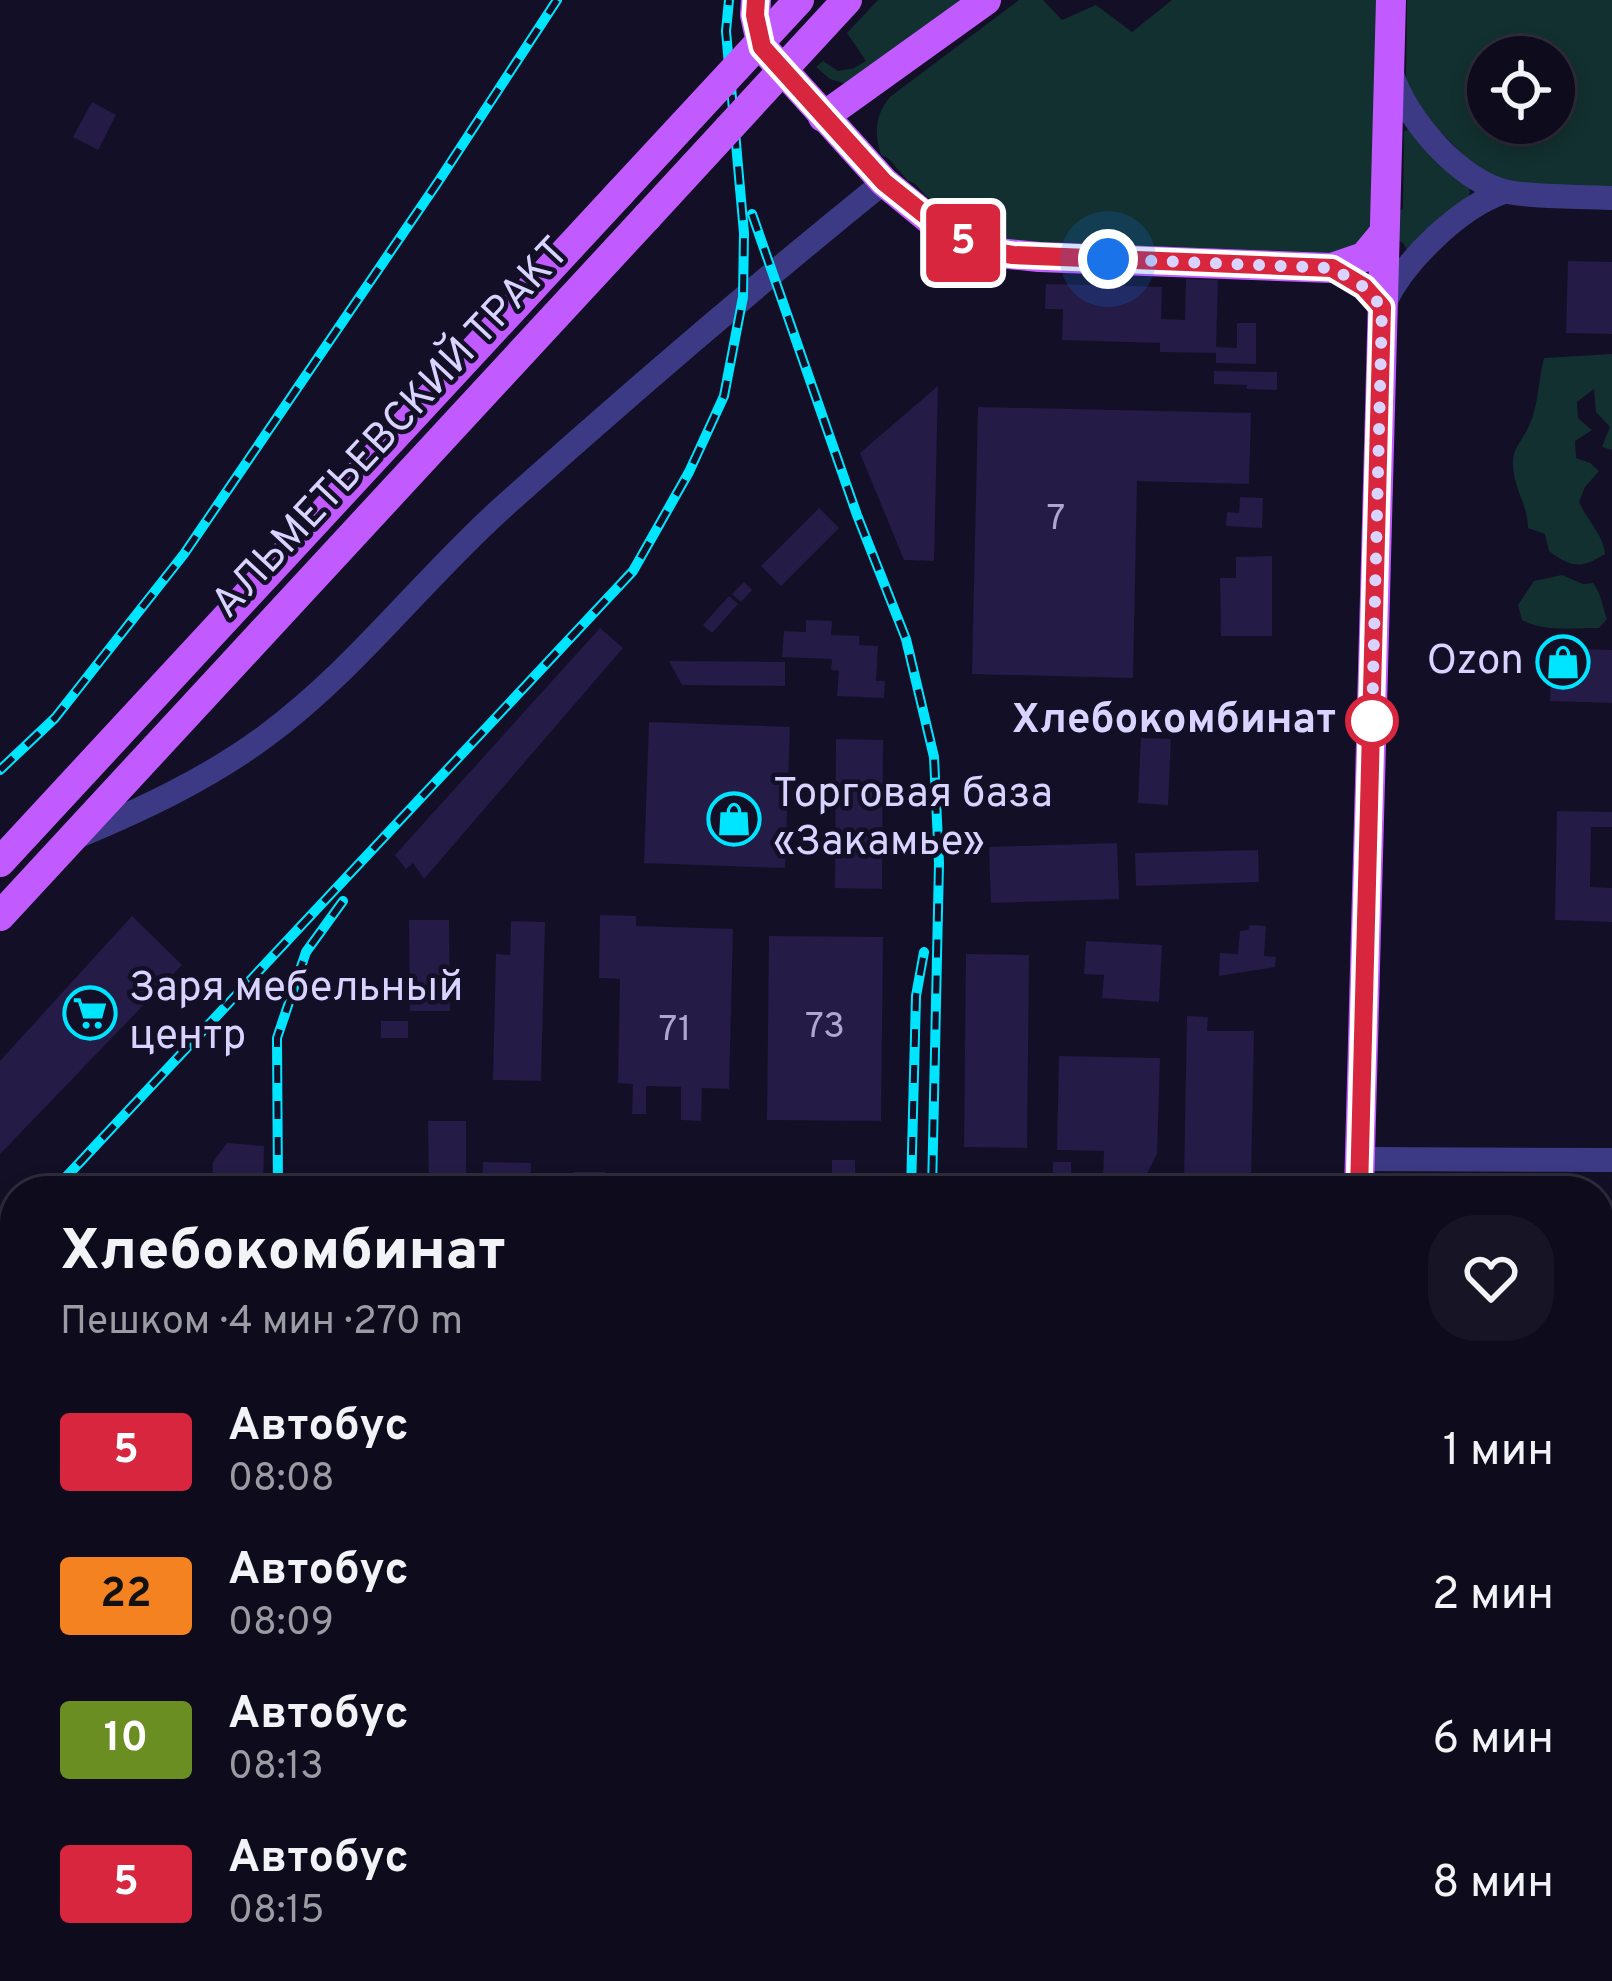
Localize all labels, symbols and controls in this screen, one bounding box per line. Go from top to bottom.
map controls [1467,36,1575,144]
button: locate [1467,36,1575,144]
line badge: 5 [924,204,1002,282]
text: 5 [950,216,976,269]
street label: АЛЬМЕТЬЕВСКИЙ ТРАКТ [200,226,582,631]
your location [1078,229,1138,289]
house number: 7 [1047,497,1065,543]
shop icon: Ozon [1535,634,1591,690]
place label: Ozon [1426,636,1524,689]
place label: Хлебокомбинат [1012,695,1336,748]
marker: Хлебокомбинат [1347,696,1397,746]
place label: Торговая база «Закамье» [773,769,1053,870]
shop icon: Торговая база «Закамье» [706,791,762,847]
place label: Заря мебельный центр [129,963,463,1064]
supermarket icon: Заря мебельный центр [62,985,118,1041]
house number: 73 [805,1005,845,1051]
house number: 71 [659,1008,691,1054]
button: heart [1428,1215,1554,1341]
text: Хлебокомбинат [60,1218,505,1290]
text: Пешком · 4 мин · 270 m [60,1299,463,1348]
text: Автобус [228,1399,409,1456]
text: 1 мин [1443,1424,1554,1481]
text: 5 [113,1425,139,1478]
text: 08:08 [228,1456,335,1505]
text: Автобус [228,1543,409,1600]
text: 2 мин [1432,1568,1554,1625]
text: 22 [100,1569,152,1622]
text: 08:09 [228,1600,334,1649]
text: Автобус [228,1687,409,1744]
text: 6 мин [1433,1712,1554,1769]
text: 10 [104,1713,148,1766]
text: 08:13 [228,1744,324,1793]
text: Автобус [228,1831,409,1888]
text: 8 мин [1432,1856,1554,1913]
text: 5 [113,1857,139,1910]
text: 08:15 [228,1888,324,1937]

